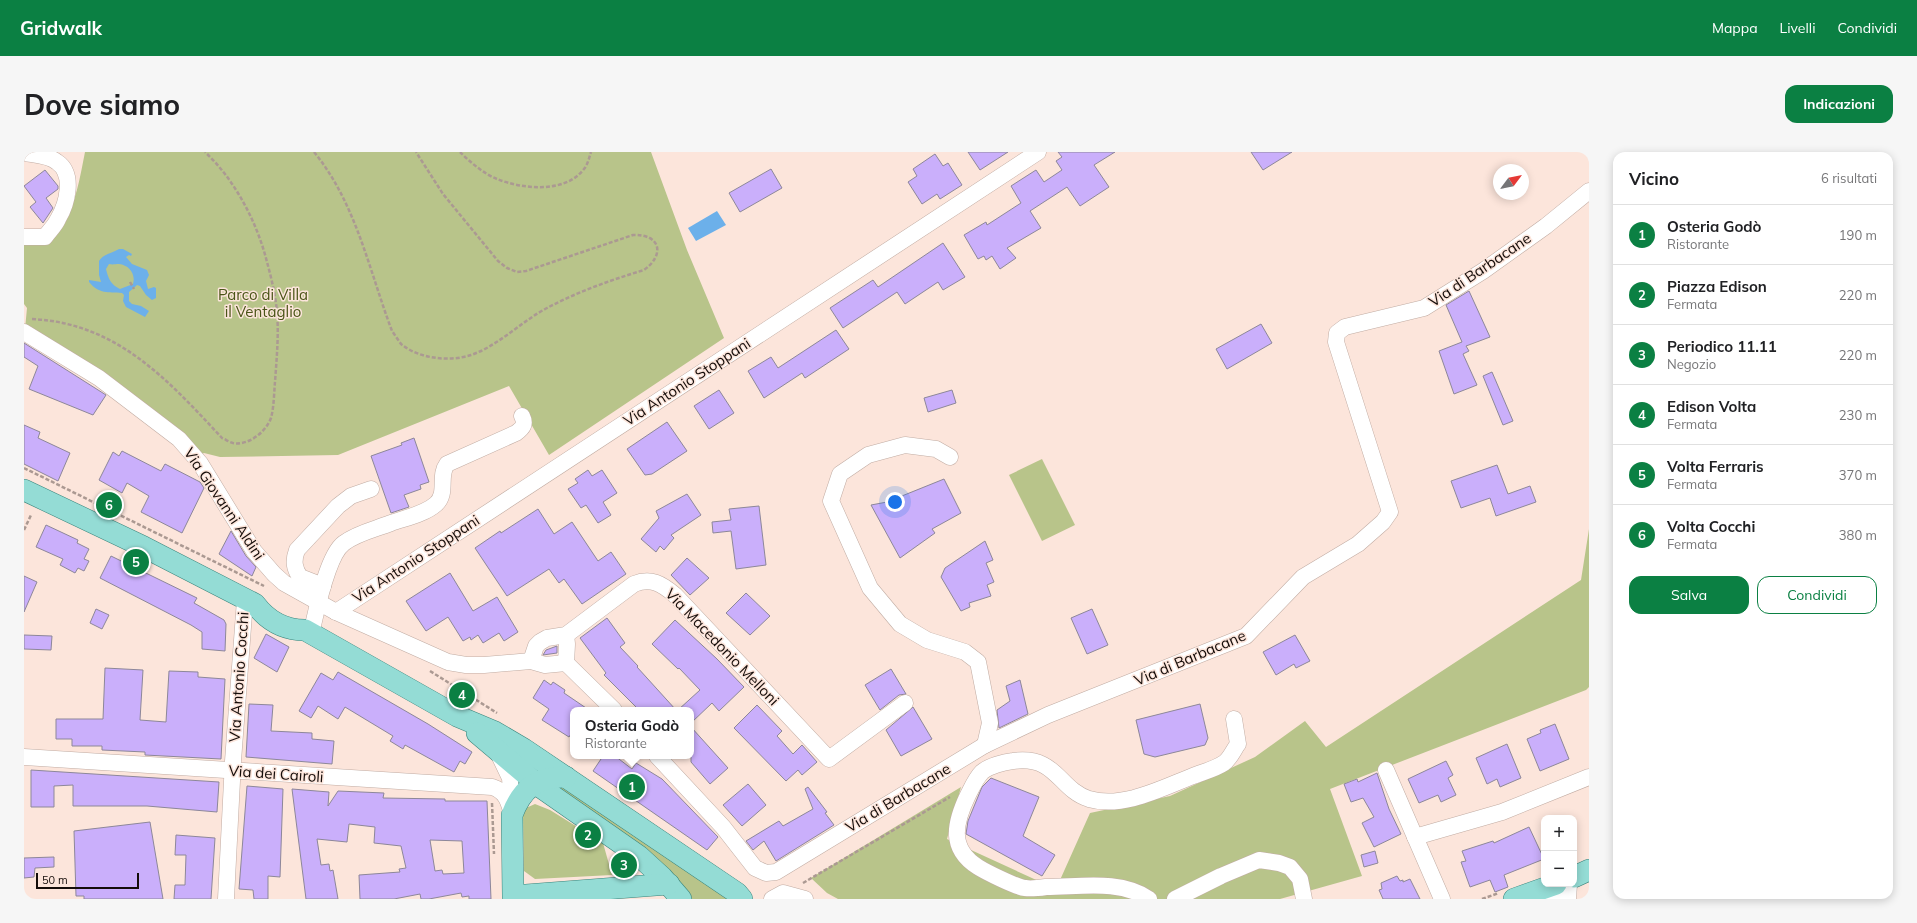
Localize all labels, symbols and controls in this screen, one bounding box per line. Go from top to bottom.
text: Gridwalk [20,16,102,40]
text: Mappa [1712,19,1758,37]
text: Livelli [1780,19,1815,37]
text: Condividi [1837,19,1897,37]
button: Indicazioni [1785,85,1893,123]
text: Dove siamo [24,87,180,122]
north arrow [1493,164,1529,200]
text: Vicino [1629,168,1679,189]
text: 6 risultati [1821,170,1877,186]
text: Osteria Godò [1667,217,1761,236]
text: 1 [1638,227,1646,243]
text: 190 m [1839,227,1877,243]
street label: Via di Barbacane [1425,228,1535,311]
text: Ristorante [1667,236,1729,252]
text: Piazza Edison [1667,277,1767,296]
park label: Parco di Villa il Ventaglio [218,285,308,321]
text: 2 [1638,287,1646,303]
text: 220 m [1839,287,1877,303]
text: Fermata [1667,296,1717,312]
street label: Via Antonio Stoppani [620,333,754,430]
text: Periodico 11.11 [1667,337,1777,356]
text: 3 [1638,347,1646,363]
text: 220 m [1839,347,1877,363]
text: Negozio [1667,356,1716,372]
text: Edison Volta [1667,397,1756,416]
text: 4 [1638,407,1646,423]
text: 230 m [1839,407,1877,423]
text: Fermata [1667,416,1717,432]
street label: Via Giovanni Aldini [180,444,269,563]
text: Volta Ferraris [1667,457,1764,476]
text: 5 [1638,467,1646,483]
text: 370 m [1839,467,1877,483]
text: Fermata [1667,476,1717,492]
pin: 6 [96,490,122,520]
your location [885,492,905,512]
street label: Via Antonio Stoppani [349,510,483,607]
text: Volta Cocchi [1667,517,1755,536]
text: 6 [1638,527,1646,543]
text: 380 m [1839,527,1877,543]
text: Fermata [1667,536,1717,552]
pin: 5 [123,547,149,577]
button: Salva [1629,576,1749,614]
button: Condividi [1757,576,1877,614]
street label: Via Macedonio Melloni [661,584,783,709]
street label: Via Antonio Cocchi [224,611,253,743]
street label: Via di Barbacane [1131,625,1248,690]
pin: 4 [449,680,475,710]
popup [570,707,694,759]
text: Osteria Godò [585,716,679,735]
text: Ristorante [585,735,647,751]
street label: Via di Barbacane [842,759,954,836]
street label: Via dei Cairoli [228,761,324,786]
pin: 1 [619,772,645,802]
map controls [1541,815,1577,887]
button: + [1541,815,1577,851]
pin: 2 [575,820,601,850]
pin: 3 [611,850,637,880]
button: − [1541,851,1577,887]
scale bar [36,871,139,890]
text: 50 m [42,873,68,887]

